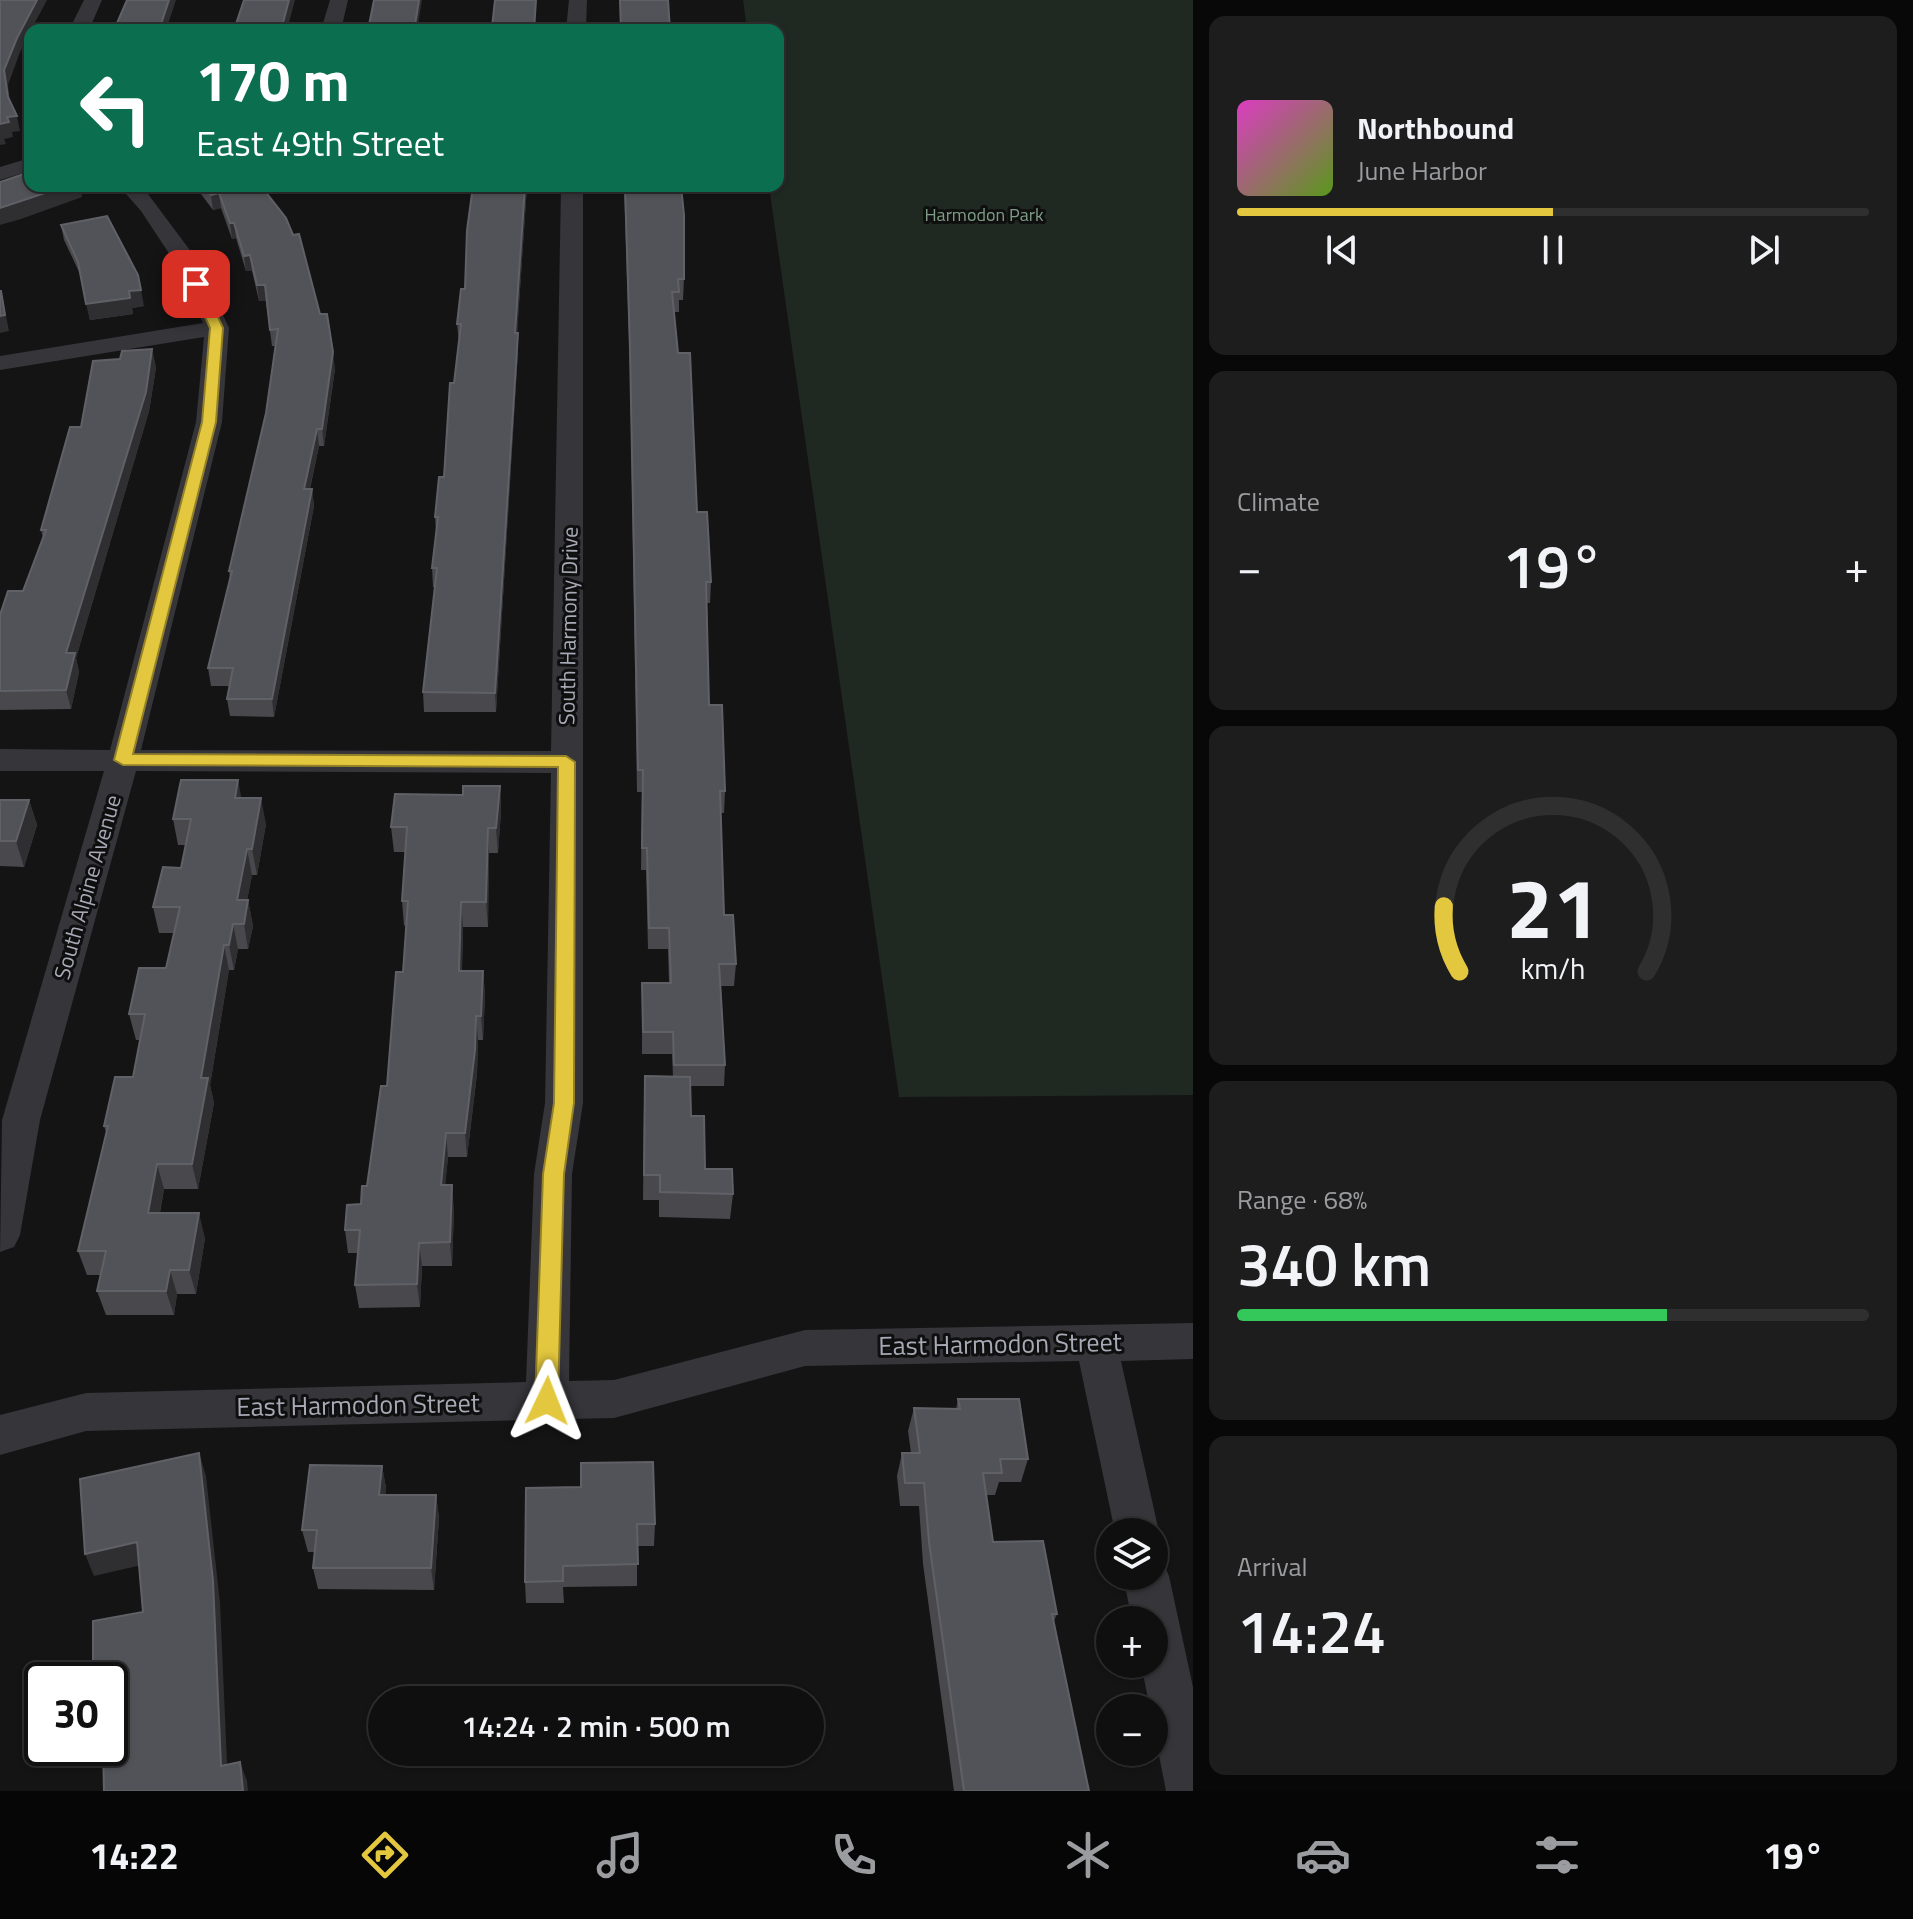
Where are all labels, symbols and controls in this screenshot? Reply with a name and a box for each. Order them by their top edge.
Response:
text: 170 m [196,38,349,123]
icon: left [64,56,168,160]
text: Northbound [1357,105,1514,151]
text: East 49th Street [196,115,444,170]
text: June Harbor [1357,151,1487,190]
park label: Harmodon Park [924,201,1044,228]
icon: previous [1320,228,1364,272]
icon: pause [1531,228,1575,272]
icon: next [1742,228,1786,272]
pin [162,250,230,318]
icon: arrive [174,262,218,306]
text: Climate [1237,482,1320,521]
text: 19° [1503,520,1603,611]
street label: South Harmony Drive [549,527,587,725]
text: − [1237,533,1262,600]
text: + [1844,533,1869,600]
street label: South Alpine Avenue [44,791,130,983]
text: 21 [1506,843,1600,969]
text: km/h [1521,947,1585,990]
text: Range · 68% [1237,1180,1367,1219]
text: 340 km [1237,1218,1431,1309]
street label: East Harmodon Street [878,1322,1122,1365]
position arrow [505,1359,589,1443]
street label: East Harmodon Street [236,1383,480,1426]
map controls [1096,1518,1168,1766]
button: layers [1096,1518,1168,1590]
text: Arrival [1237,1547,1308,1586]
text: 14:24 [1237,1585,1386,1676]
button: + [1096,1606,1168,1678]
speed limit sign: 30 [24,1662,128,1766]
button: − [1096,1694,1168,1766]
text: 14:24 · 2 min · 500 m [461,1703,731,1749]
icon: directions [357,1827,413,1883]
icon: music [592,1827,648,1883]
icon: phone [826,1827,882,1883]
icon: climate [1060,1827,1116,1883]
icon: car [1295,1827,1351,1883]
icon: filters [1529,1827,1585,1883]
text: 14:22 [89,1828,179,1883]
text: 19° [1763,1828,1824,1883]

